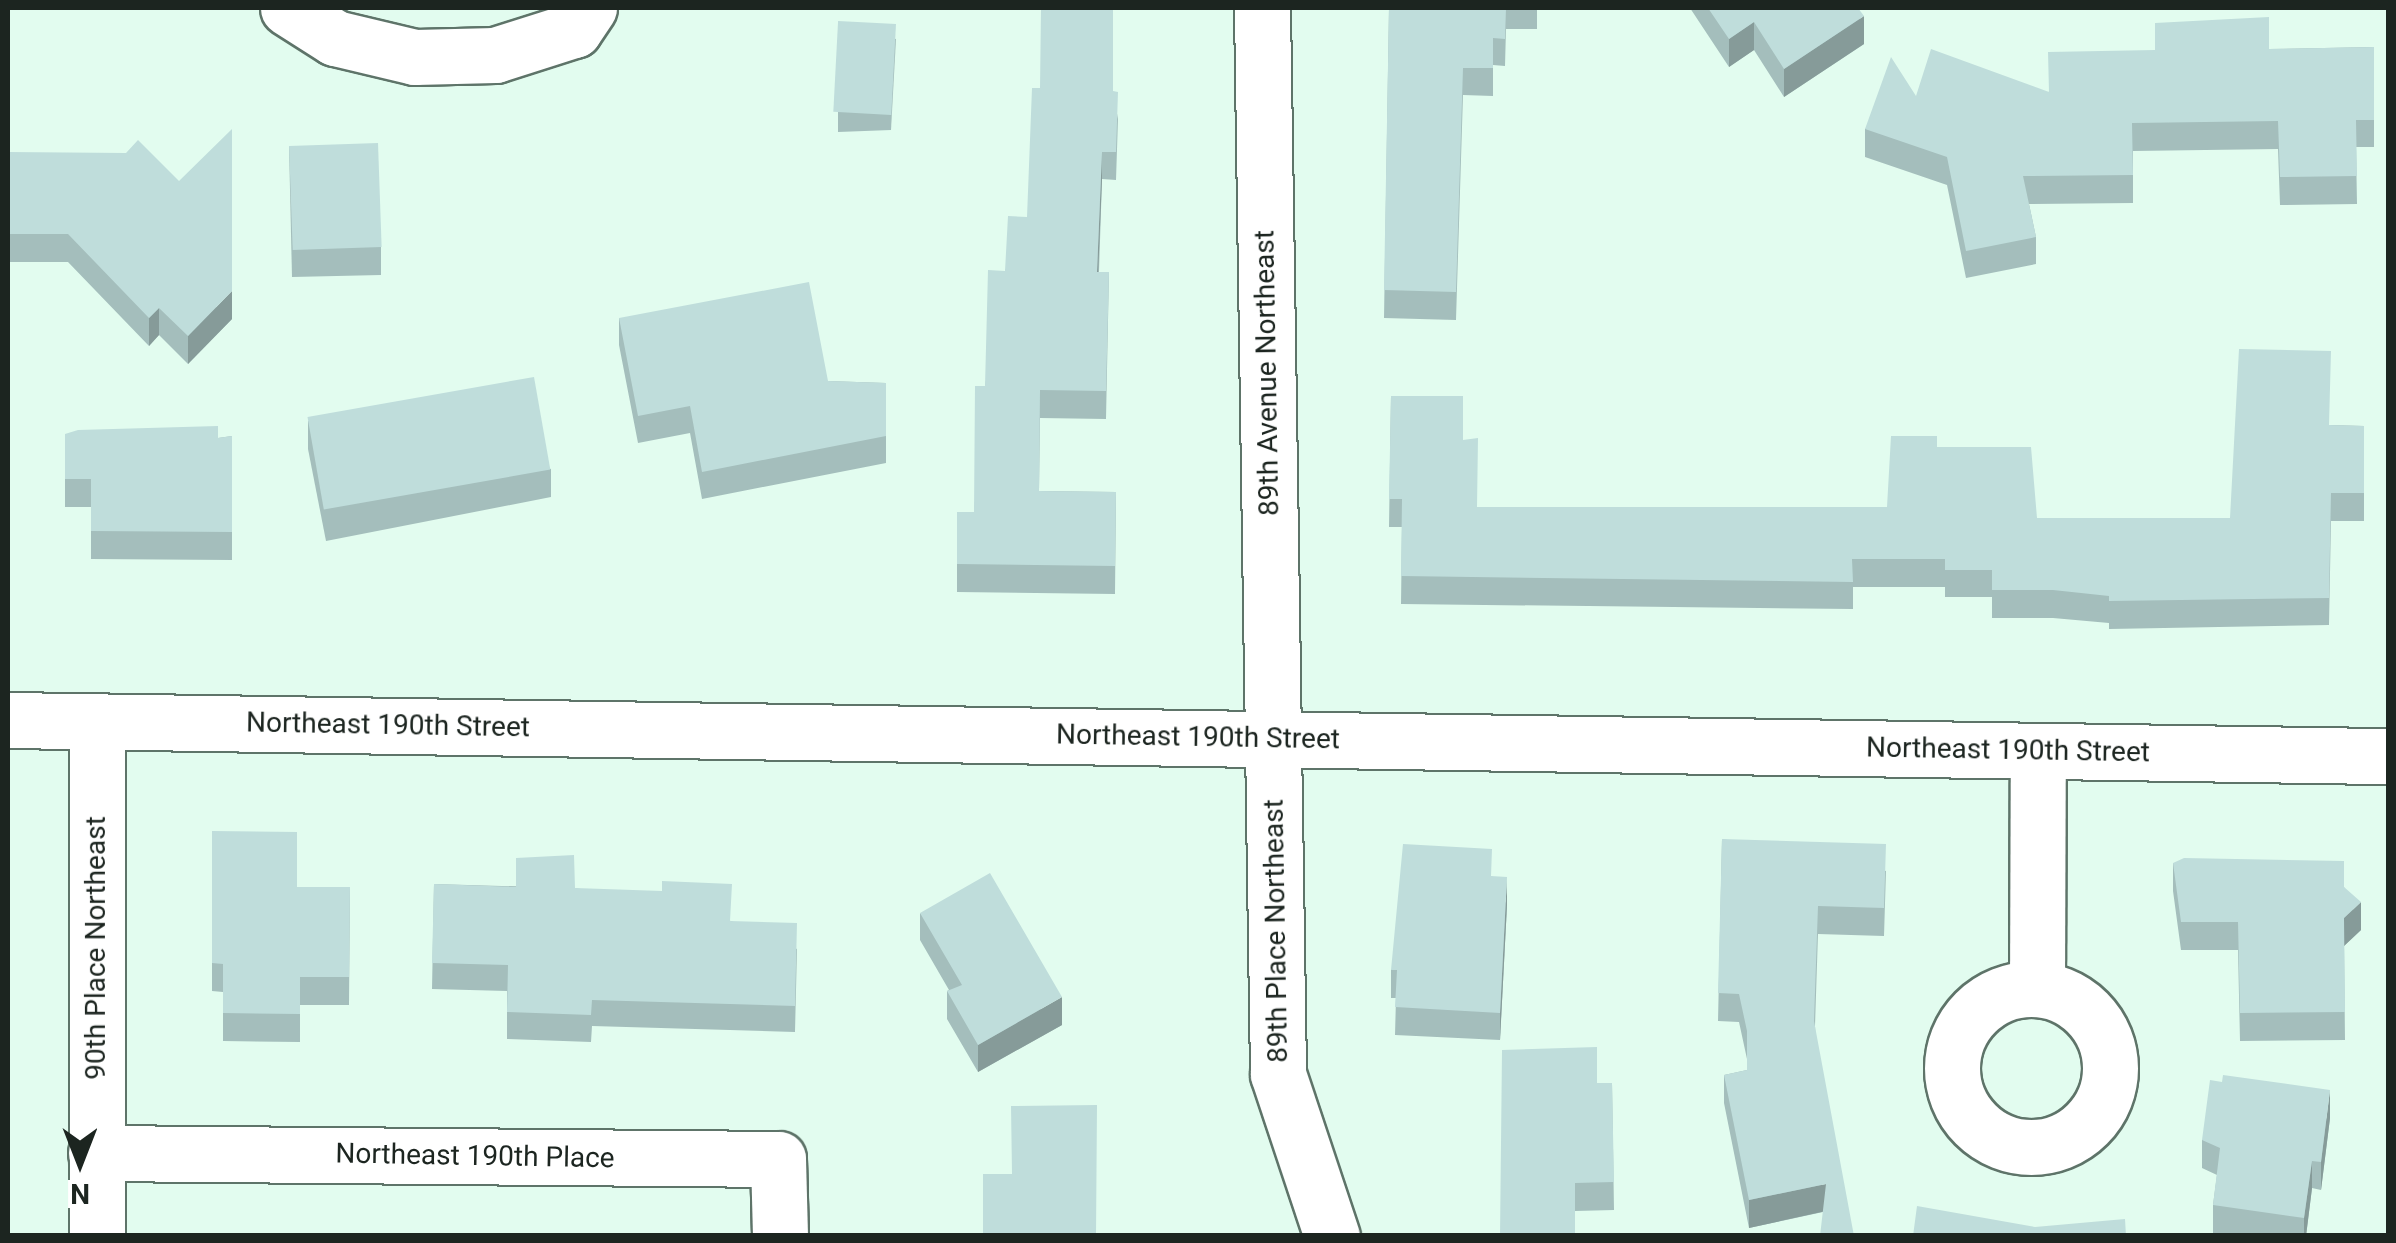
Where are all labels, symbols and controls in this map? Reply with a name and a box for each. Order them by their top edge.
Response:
street label: 89th Avenue Northeast [1248,230,1286,516]
street label: Northeast 190th Street [246,706,530,744]
street label: Northeast 190th Street [1056,718,1340,756]
street label: Northeast 190th Street [1866,731,2150,769]
street label: 89th Place Northeast [1257,799,1295,1063]
street label: 90th Place Northeast [79,816,113,1080]
north arrow [30,1113,130,1213]
street label: Northeast 190th Place [335,1137,615,1175]
text: N [70,1177,90,1210]

